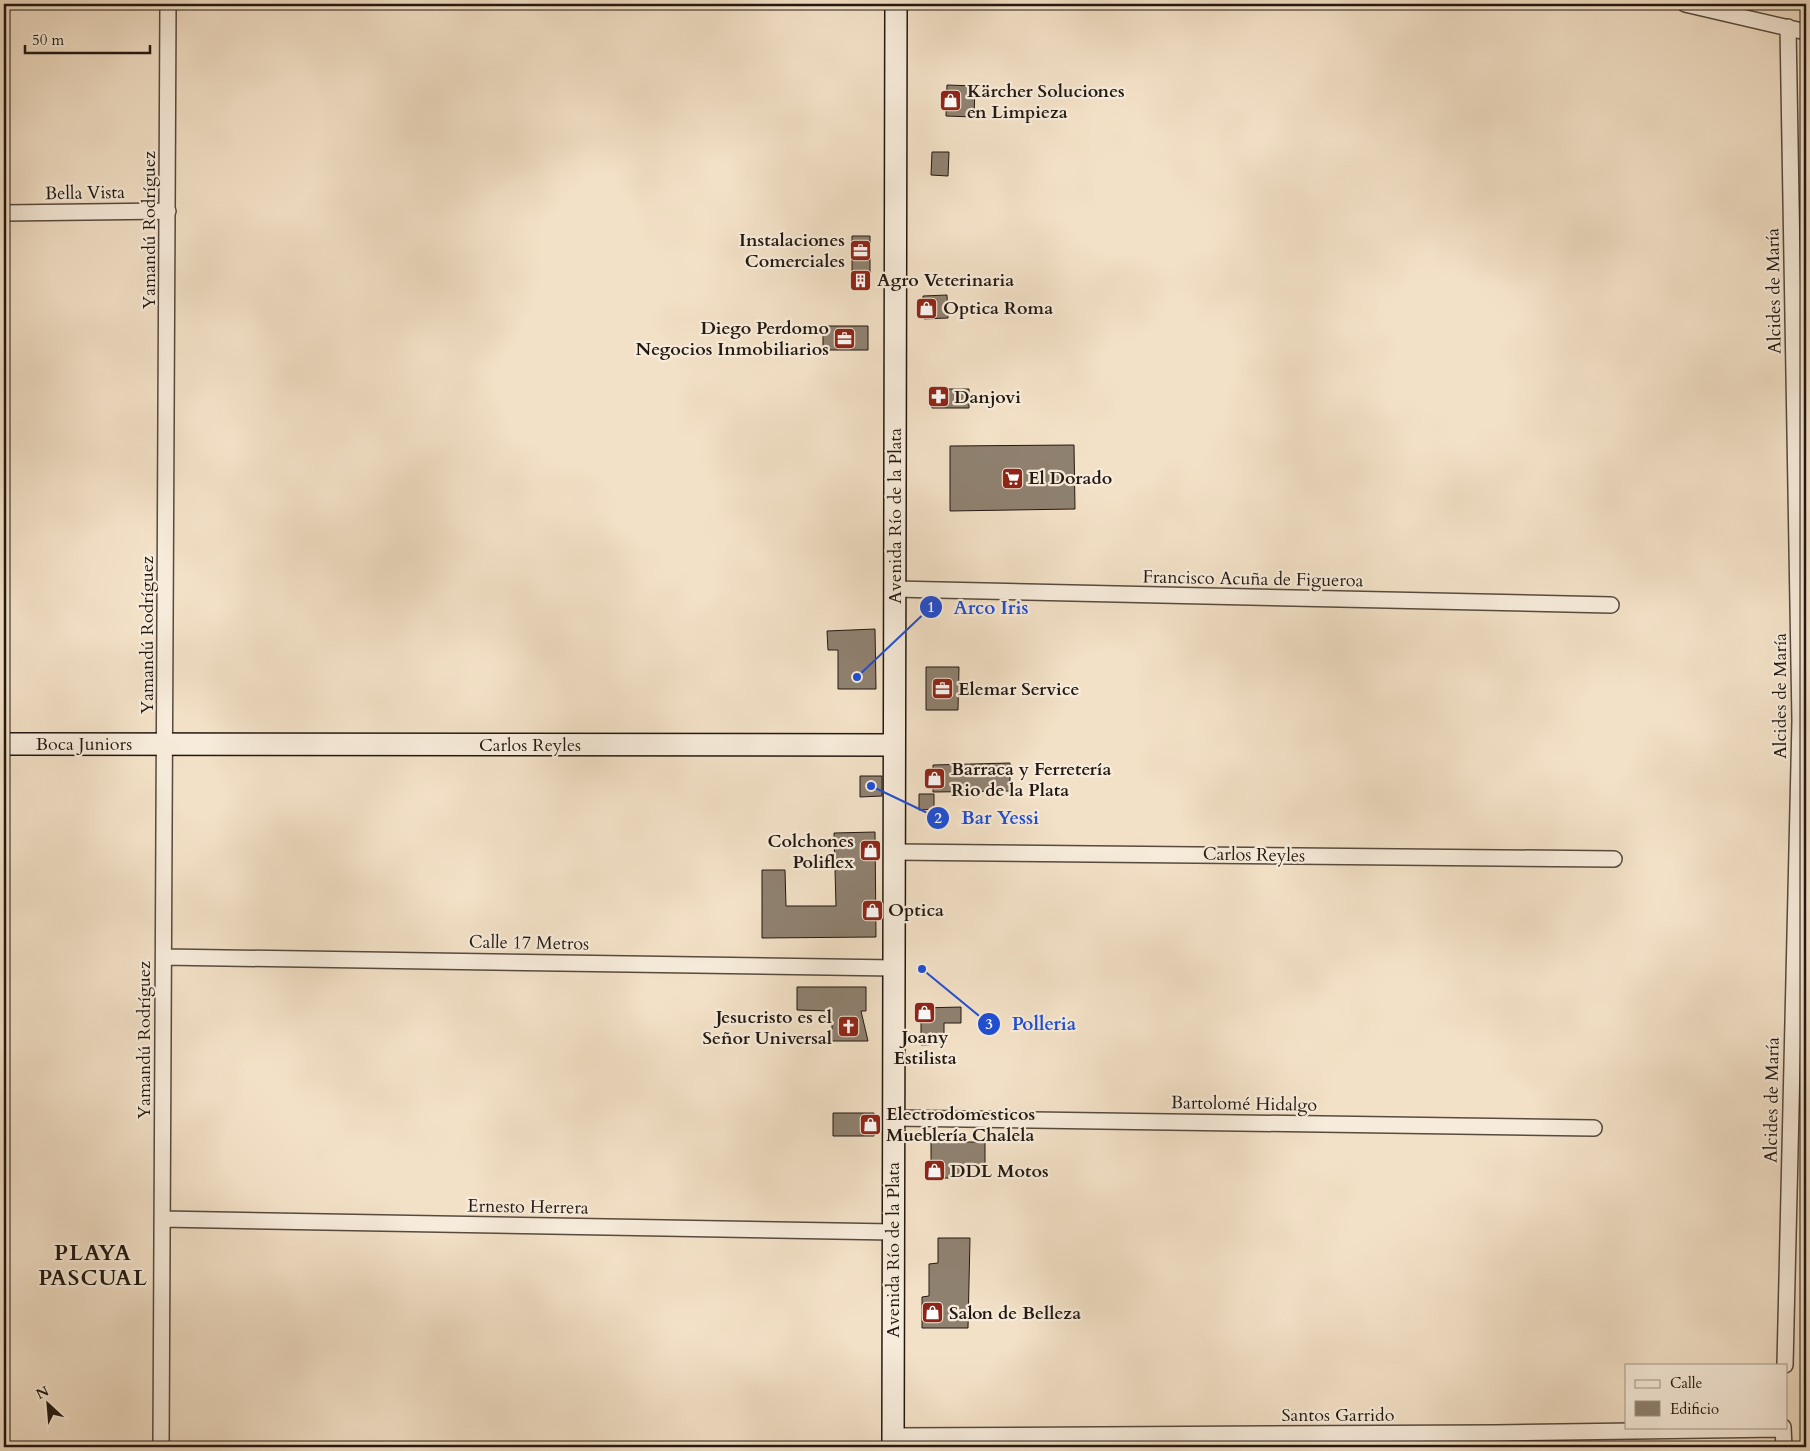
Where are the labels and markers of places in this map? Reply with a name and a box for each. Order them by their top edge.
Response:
place label: Kärcher Soluciones en Limpieza [967,79,1125,125]
shop icon: Kärcher Soluciones en Limpieza [939,89,963,113]
place label: Instalaciones Comerciales [739,228,845,274]
office icon: Instalaciones Comerciales [849,238,873,262]
building icon: Agro Veterinaria [849,268,873,292]
place label: Agro Veterinaria [877,268,1014,293]
shop icon: Optica Roma [915,296,939,320]
place label: Optica Roma [943,296,1053,321]
place label: Diego Perdomo Negocios Inmobiliarios [636,316,829,362]
office icon: Diego Perdomo Negocios Inmobiliarios [833,326,857,350]
pharmacy icon: Danjovi [926,385,950,409]
place label: Danjovi [954,385,1021,410]
supermarket icon: El Dorado [1000,466,1024,490]
place label: El Dorado [1028,466,1112,491]
callout: Arco Iris [919,590,1039,624]
office icon: Elemar Service [930,677,954,701]
place label: Elemar Service [958,677,1080,702]
place label: Barraca y Ferretería Rio de la Plata [951,757,1112,803]
shop icon: Barraca y Ferretería Rio de la Plata [923,767,947,791]
callout: Bar Yessi [926,801,1049,835]
place label: Colchones Poliflex [768,829,854,875]
shop icon: Colchones Poliflex [858,839,882,863]
shop icon: Optica [860,898,884,922]
place label: Optica [888,898,944,923]
shop icon: Joany Estilista [913,1000,937,1024]
place label: Jesucristo es el Señor Universal [702,1005,832,1051]
callout: Polleria [976,1007,1086,1041]
church icon: Jesucristo es el Señor Universal [836,1015,860,1039]
place label: Joany Estilista [893,1025,957,1071]
place label: Electrodomesticos Mueblería Chalela [886,1102,1035,1148]
shop icon: Electrodomesticos Mueblería Chalela [858,1112,882,1136]
shop icon: DDL Motos [922,1159,946,1183]
place label: DDL Motos [950,1159,1049,1184]
shop icon: Salon de Belleza [921,1301,945,1325]
place label: Salon de Belleza [949,1301,1081,1326]

